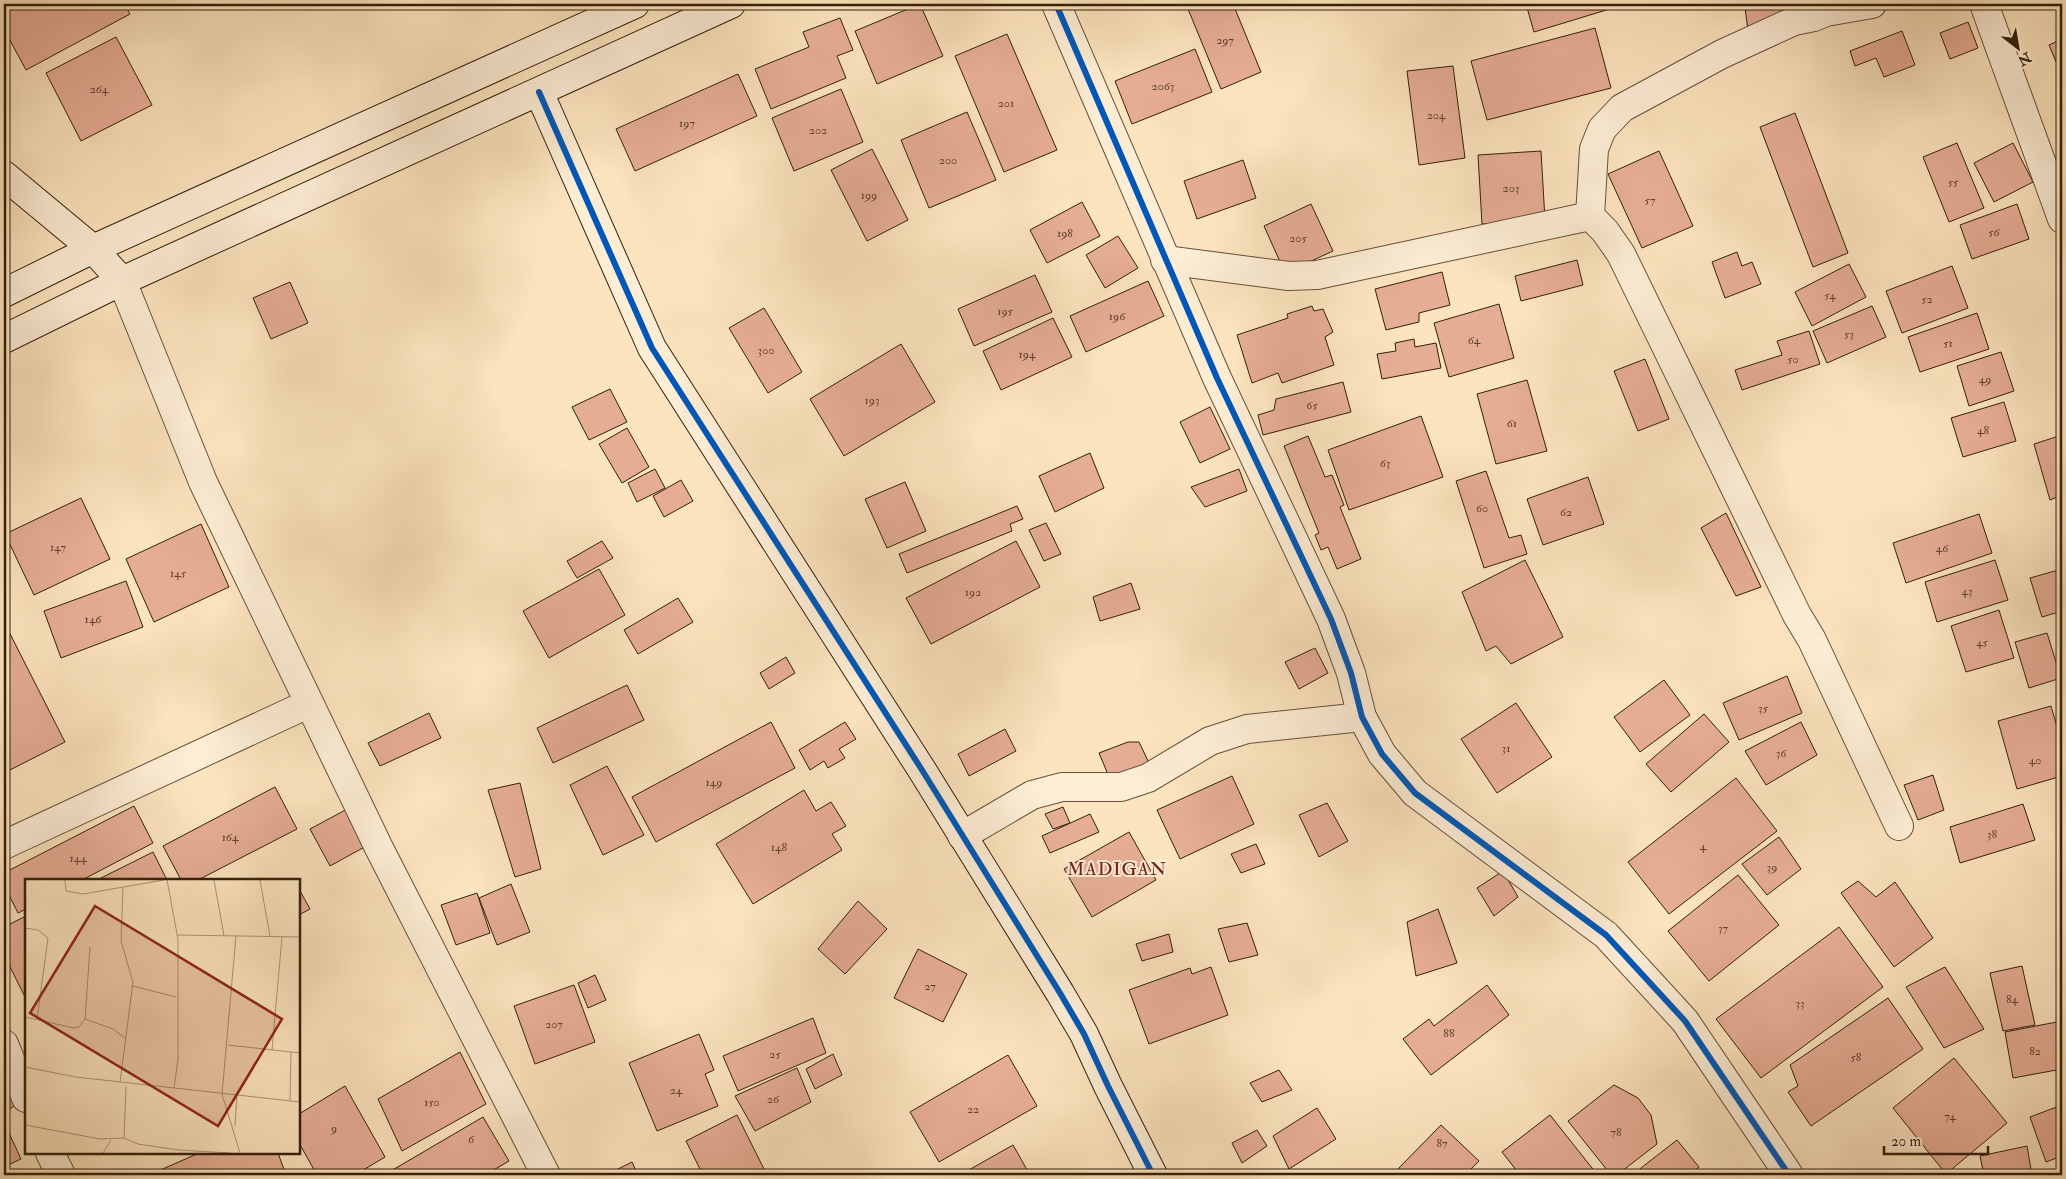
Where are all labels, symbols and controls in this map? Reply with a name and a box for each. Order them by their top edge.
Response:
north arrow [1994,22,2044,72]
house number: 297 [1216,33,1234,48]
text: N [2014,48,2035,69]
house number: 2063 [1152,79,1174,94]
house number: 264 [90,82,109,97]
house number: 201 [998,96,1014,111]
house number: 204 [1427,108,1446,123]
house number: 197 [679,116,695,131]
house number: 202 [809,123,827,138]
house number: 200 [939,153,957,168]
house number: 55 [1948,175,1959,190]
house number: 203 [1503,181,1519,196]
house number: 199 [861,188,877,203]
house number: 57 [1645,193,1656,208]
house number: 56 [1988,225,2001,240]
house number: 198 [1057,226,1073,241]
house number: 205 [1289,231,1307,246]
house number: 54 [1824,288,1836,303]
house number: 52 [1921,292,1933,307]
house number: 195 [997,304,1014,319]
house number: 196 [1109,309,1126,324]
house number: 53 [1844,327,1854,342]
house number: 64 [1468,333,1481,348]
house number: 51 [1943,336,1953,351]
house number: 300 [758,343,774,358]
house number: 194 [1019,347,1036,362]
house number: 50 [1787,352,1799,367]
house number: 49 [1979,372,1991,387]
house number: 193 [865,393,880,408]
house number: 65 [1306,398,1318,413]
house number: 61 [1507,416,1517,431]
house number: 48 [1977,423,1989,438]
house number: 63 [1380,456,1390,471]
house number: 60 [1476,501,1488,516]
house number: 62 [1560,505,1572,520]
house number: 147 [50,540,66,555]
house number: 46 [1936,541,1949,556]
house number: 145 [170,566,187,581]
house number: 43 [1961,584,1973,599]
house number: 192 [965,585,981,600]
house number: 146 [85,612,102,627]
house number: 45 [1976,635,1989,650]
house number: 35 [1758,701,1769,716]
house number: 31 [1502,741,1510,756]
house number: 36 [1776,746,1787,761]
house number: 40 [2029,753,2041,768]
house number: 149 [706,775,722,790]
house number: 38 [1987,827,1997,842]
house number: 164 [222,830,239,845]
house number: 4 [1700,839,1707,854]
house number: 148 [771,840,788,855]
house number: 144 [69,851,87,866]
district label: MADIGAN [1067,858,1167,881]
house number: 39 [1767,860,1777,875]
inset map [25,879,300,1154]
house number: 37 [1718,921,1729,936]
house number: 27 [924,979,936,994]
house number: 84 [2006,992,2019,1007]
house number: 33 [1795,996,1805,1011]
house number: 207 [545,1017,563,1032]
house number: 88 [1443,1026,1455,1041]
house number: 82 [2029,1044,2041,1059]
house number: 25 [769,1047,781,1062]
house number: 58 [1851,1050,1862,1065]
house number: 24 [670,1083,683,1098]
house number: 26 [767,1092,780,1107]
house number: 150 [424,1095,440,1110]
house number: 22 [967,1102,979,1117]
house number: 74 [1944,1109,1956,1124]
house number: 9 [330,1121,337,1136]
scale bar [1884,1124,1987,1156]
house number: 78 [1610,1125,1622,1140]
house number: 6 [468,1132,475,1147]
text: 20 m [1891,1132,1921,1151]
house number: 87 [1436,1136,1448,1151]

